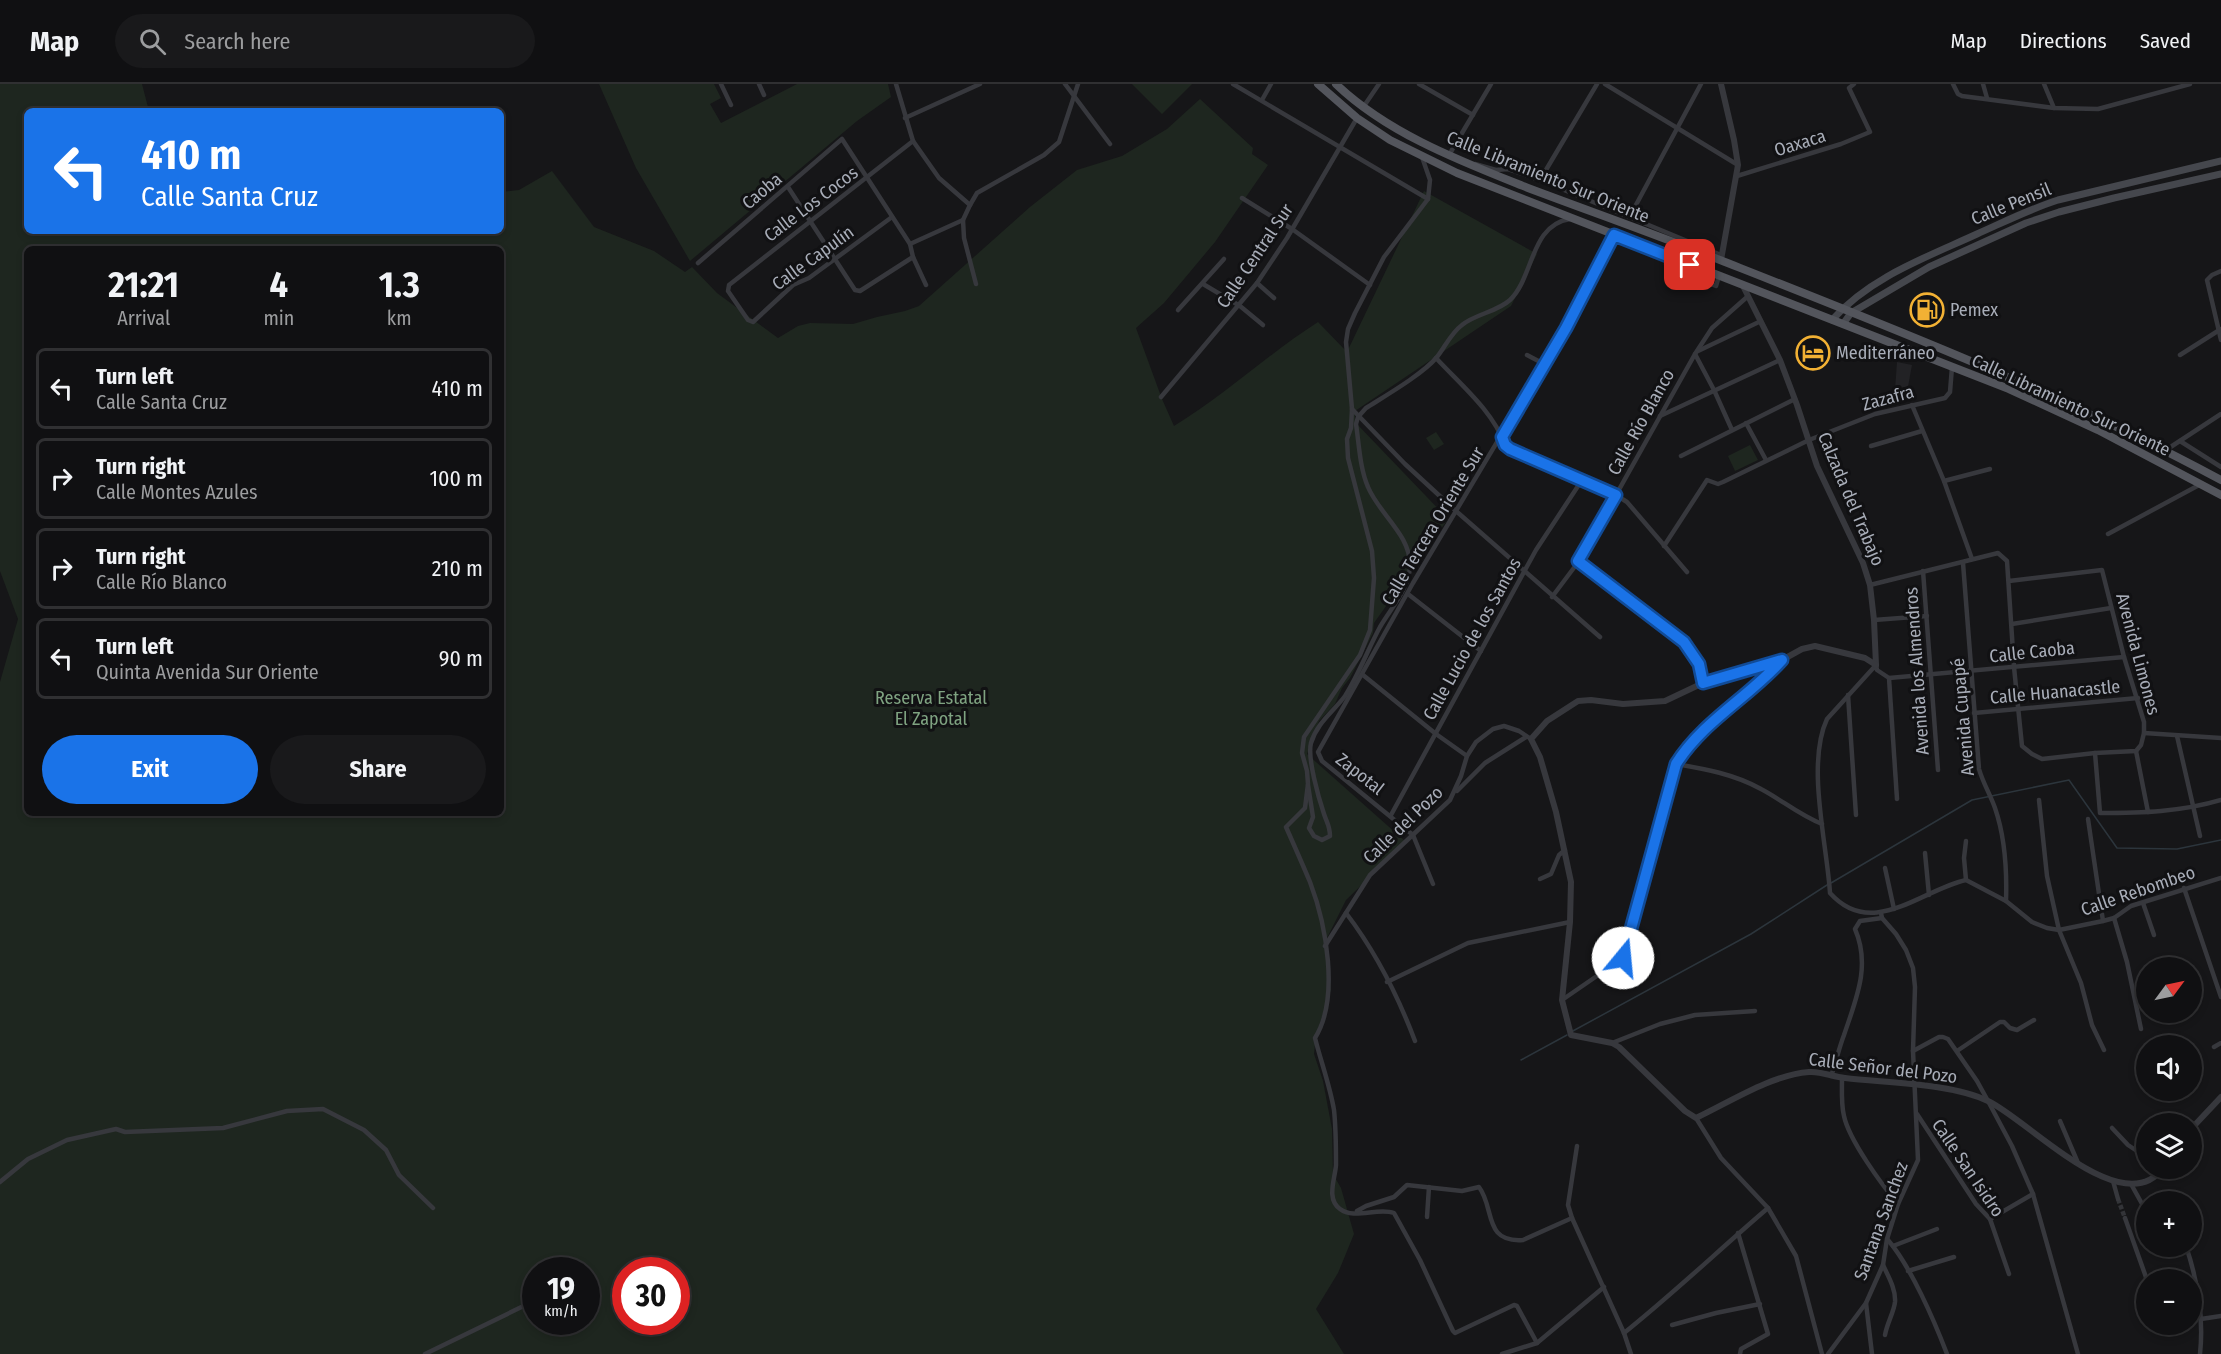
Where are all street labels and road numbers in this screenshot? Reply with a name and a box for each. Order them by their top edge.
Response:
street label: Oaxaca [1772,125,1829,161]
street label: Calle Libramiento Sur Oriente [1443,126,1653,228]
street label: Calle Los Cocos [760,161,863,246]
street label: Caoba [738,168,787,214]
street label: Calle Pensil [1968,178,2054,230]
street label: Calle Central Sur [1212,199,1298,312]
street label: Calle Capulín [768,221,858,295]
street label: Calle Libramiento Sur Oriente [1968,349,2174,461]
street label: Calle Río Blanco [1603,365,1679,479]
street label: Zazafra [1860,380,1917,415]
street label: Calzada del Trabajo [1813,429,1889,569]
street label: Calle Tercera Oriente Sur [1377,442,1489,609]
street label: Calle Lucio de los Santos [1418,554,1526,724]
street label: Avenida los Almendros [1900,586,1934,756]
street label: Avenida Limones [2111,591,2165,717]
street label: Calle Caoba [1988,637,2076,667]
street label: Avenida Cupapé [1947,657,1979,777]
street label: Calle Huanacastle [1989,675,2121,709]
street label: Zapotal [1331,748,1389,800]
street label: Calle del Pozo [1359,782,1447,868]
street label: Calle Rebombeo [2078,861,2198,921]
street label: Calle Señor del Pozo [1807,1048,1959,1088]
street label: Calle San Isidro [1927,1115,2009,1221]
street label: Santana Sanchez [1849,1159,1913,1283]

